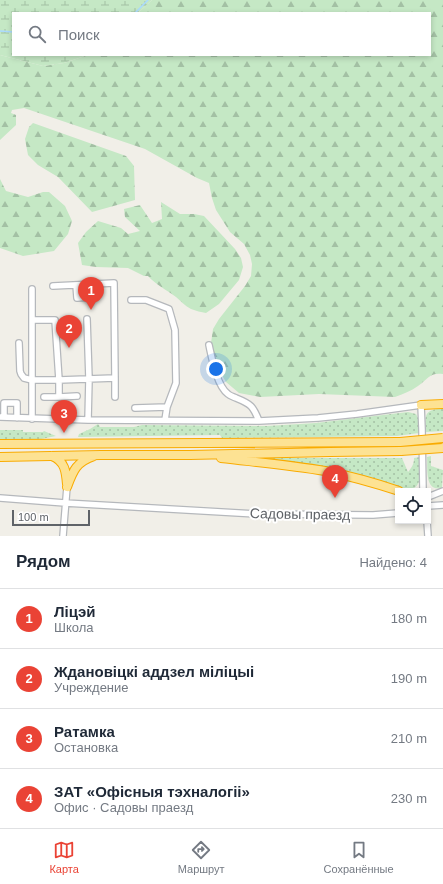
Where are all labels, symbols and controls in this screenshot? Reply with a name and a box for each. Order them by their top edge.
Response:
search box [12,12,431,56]
icon: search [26,23,48,45]
text: Поиск [58,26,100,43]
pin: 1 [78,277,104,310]
pin: 2 [56,315,82,348]
your location [206,359,226,379]
pin: 3 [51,400,77,433]
pin: 4 [322,465,348,498]
map controls [395,488,431,524]
button: locate [395,488,431,524]
street label: Садовы праезд [250,505,350,523]
scale bar [12,508,90,527]
text: 100 m [18,511,49,523]
text: Рядом [16,552,71,571]
text: Найдено: 4 [359,555,427,570]
text: Ліцэй [54,603,95,620]
text: 1 [25,611,33,626]
text: 180 m [391,611,427,626]
text: Школа [54,620,94,635]
text: Ждановіцкі аддзел міліцыі [54,663,254,680]
text: 2 [25,671,33,686]
text: 190 m [391,671,427,686]
text: Учреждение [54,680,129,695]
text: Ратамка [54,723,115,740]
text: 3 [25,731,33,746]
text: 210 m [391,731,427,746]
text: Остановка [54,740,118,755]
text: ЗАТ «Офісныя тэхналогіі» [54,783,250,800]
text: 4 [25,791,33,806]
text: 230 m [391,791,427,806]
text: Офис · Садовы праезд [54,800,193,815]
tab: Карта [49,839,79,875]
tab: Маршрут [178,839,225,875]
tab: Сохранённые [324,839,394,875]

